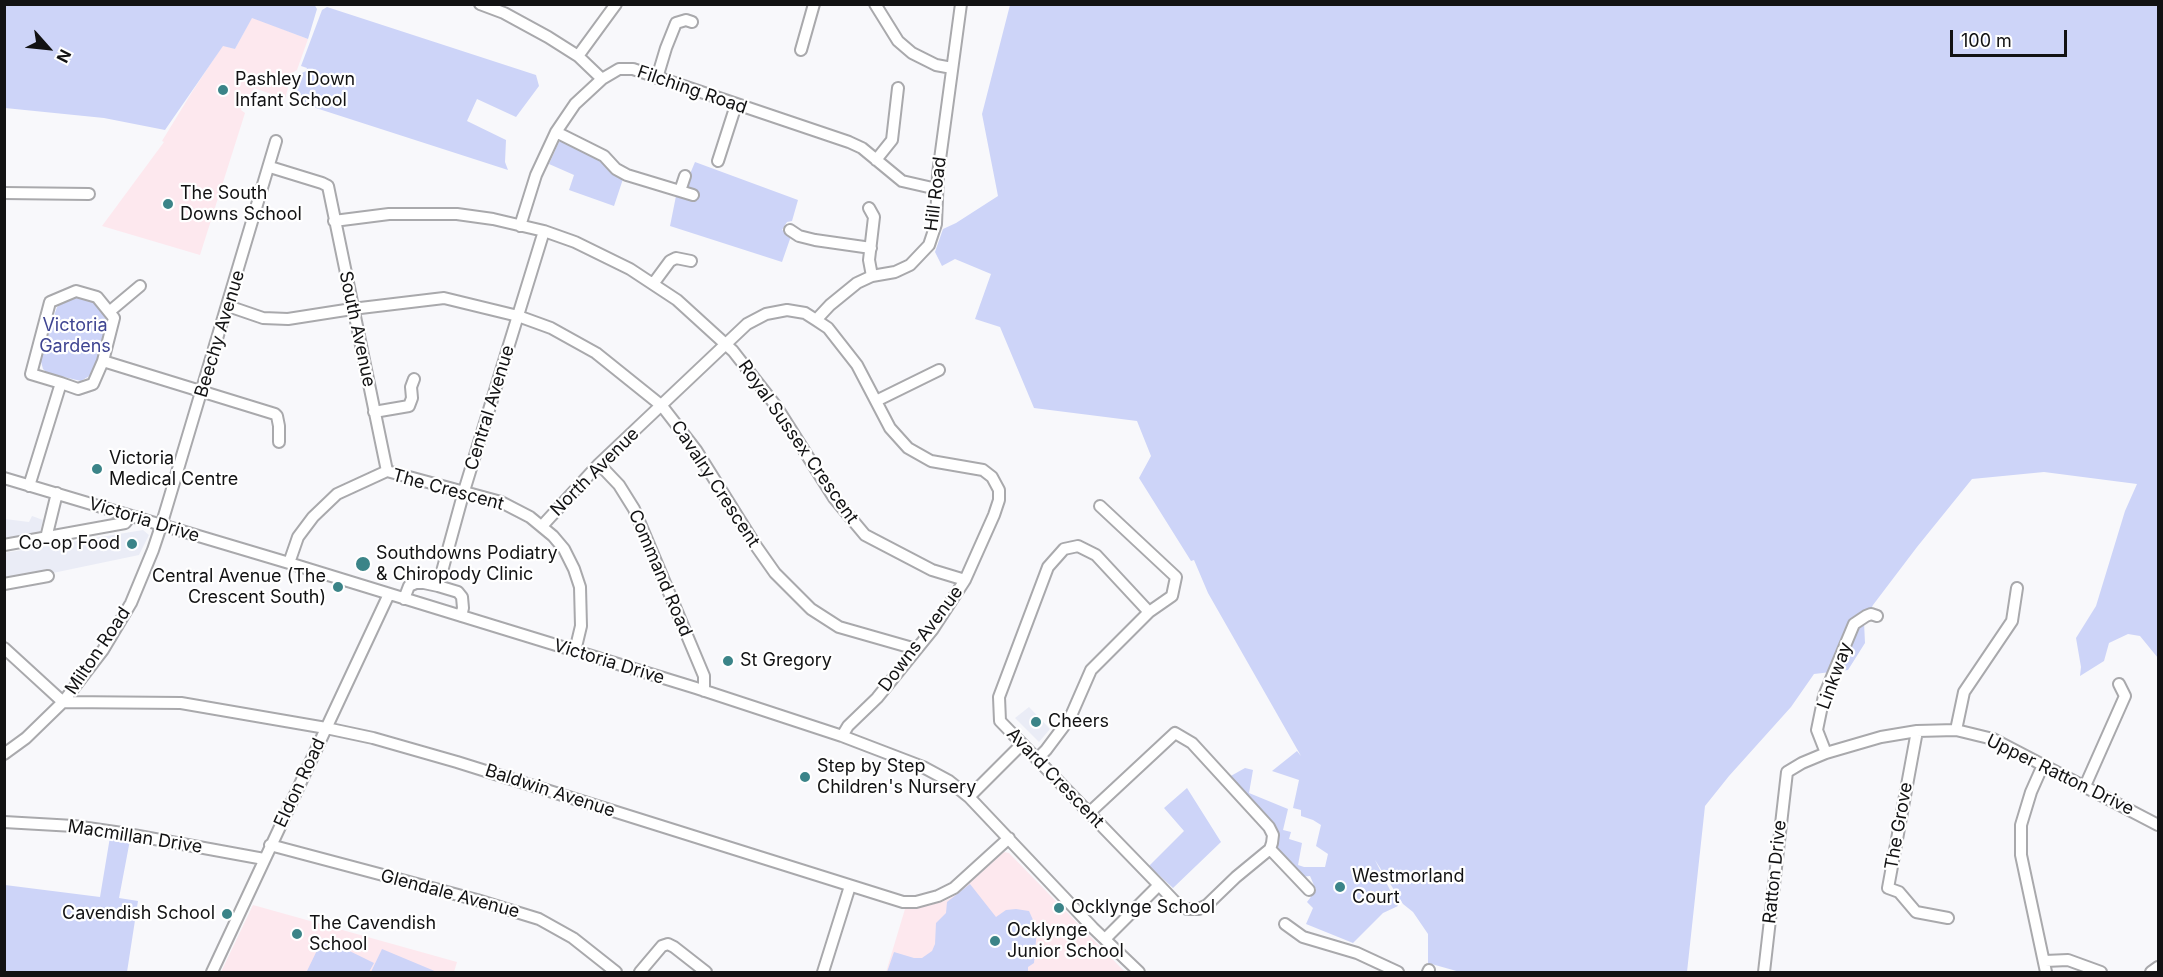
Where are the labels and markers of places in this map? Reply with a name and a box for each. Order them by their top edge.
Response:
place label: Pashley Down Infant School [235,69,355,112]
marker: Pashley Down Infant School [216,83,230,97]
place label: The South Downs School [180,183,302,226]
marker: The South Downs School [161,197,175,211]
place label: Victoria Medical Centre [109,448,238,490]
marker: Victoria Medical Centre [90,462,104,476]
place label: Co-op Food [18,533,120,555]
marker: Co-op Food [125,537,139,551]
place label: Southdowns Podiatry & Chiropody Clinic [376,543,558,586]
marker: Southdowns Podiatry & Chiropody Clinic [354,555,372,573]
place label: Central Avenue (The Crescent South) [152,566,326,608]
marker: Central Avenue (The Crescent South) [331,580,345,594]
place label: St Gregory [740,650,832,672]
marker: St Gregory [721,654,735,668]
place label: Cheers [1048,711,1109,733]
marker: Cheers [1029,715,1043,729]
place label: Step by Step Children's Nursery [817,756,976,798]
marker: Step by Step Children's Nursery [798,770,812,784]
place label: Westmorland Court [1352,866,1464,908]
marker: Westmorland Court [1333,880,1347,894]
place label: Ocklynge School [1071,897,1215,919]
marker: Ocklynge School [1052,901,1066,915]
place label: Cavendish School [62,903,215,925]
marker: Cavendish School [220,907,234,921]
place label: The Cavendish School [309,913,436,956]
place label: Ocklynge Junior School [1007,920,1124,962]
marker: The Cavendish School [290,927,304,941]
marker: Ocklynge Junior School [988,934,1002,948]

